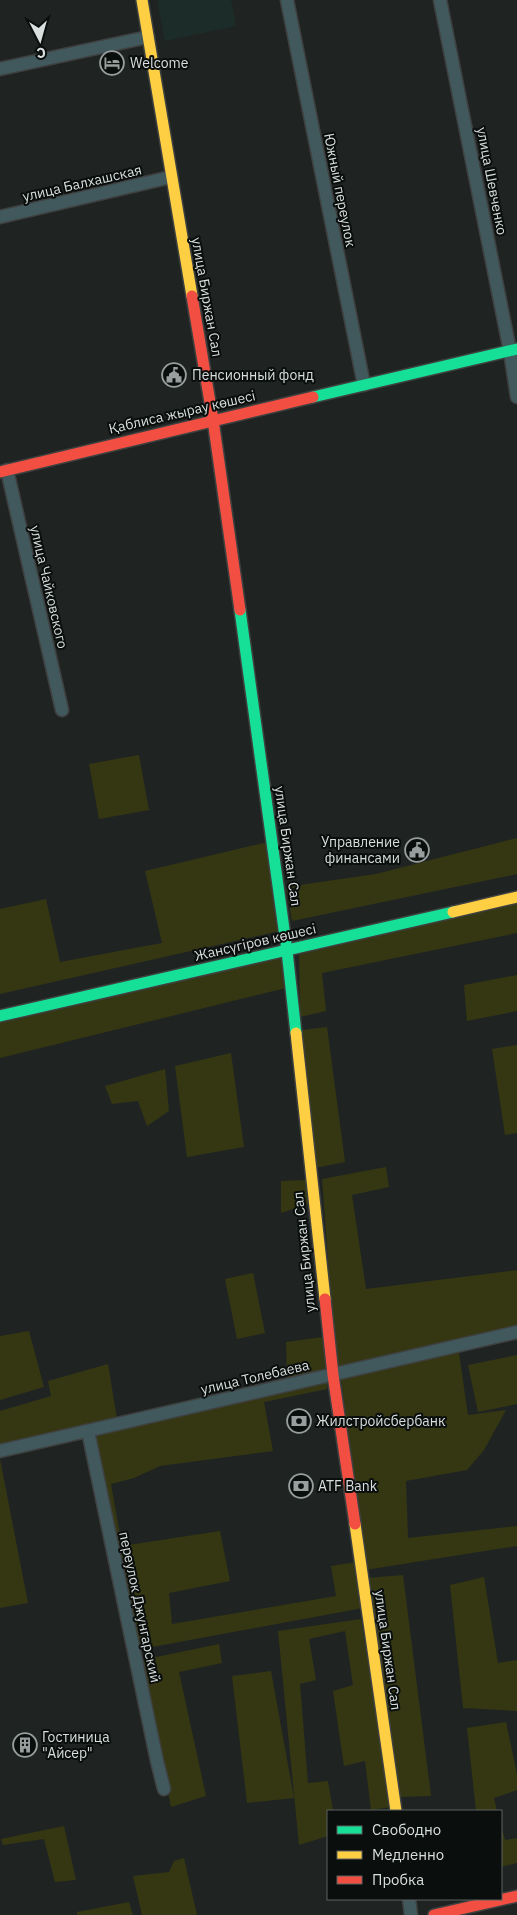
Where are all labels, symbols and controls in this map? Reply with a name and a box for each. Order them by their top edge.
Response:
north arrow [15,15,65,65]
text: С [36,44,47,62]
hotel icon: Welcome [99,50,125,76]
place label: Welcome [130,54,189,72]
street label: улица Шевченко [473,125,511,237]
street label: Южный переулок [320,132,360,249]
street label: улица Балхашская [21,161,143,205]
street label: улица Биржан Сал [188,236,226,358]
public building icon: Пенсионный фонд [161,362,187,388]
place label: Пенсионный фонд [192,366,314,384]
street label: Қаблиса жырау көшесі [107,386,257,438]
street label: улица Чайковского [26,524,72,651]
street label: улица Биржан Сал [271,785,305,907]
place label: Управление финансами [321,833,400,867]
public building icon: Управление финансами [404,837,430,863]
street label: Жансүгіров көшесі [192,919,318,965]
street label: улица Биржан Сал [289,1191,319,1313]
street label: улица Толебаева [199,1356,312,1398]
bank icon: Жилстройсбербанк [286,1408,312,1434]
place label: Жилстройсбербанк [316,1412,446,1430]
bank icon: ATF Bank [288,1473,314,1499]
place label: ATF Bank [318,1477,378,1495]
street label: переулок Джунгарский [115,1530,165,1684]
street label: улица Биржан Сал [371,1589,405,1711]
place label: Гостиница "Айсер" [42,1728,110,1762]
building icon: Гостиница "Айсер" [12,1732,38,1758]
legend [327,1810,502,1900]
text: Свободно [372,1820,441,1839]
text: Медленно [372,1845,444,1864]
text: Пробка [372,1870,424,1889]

